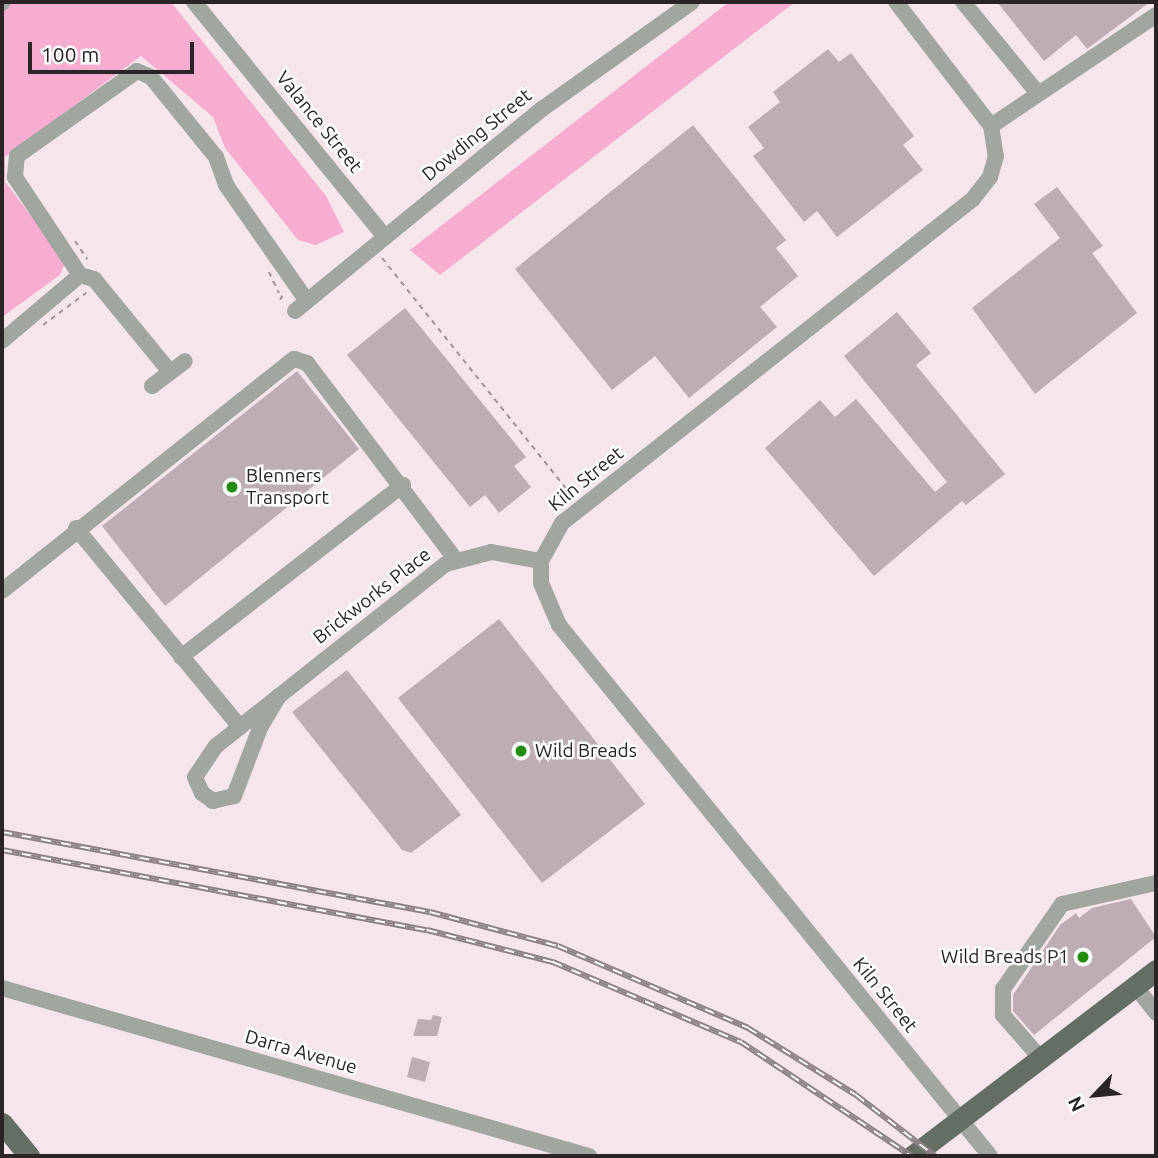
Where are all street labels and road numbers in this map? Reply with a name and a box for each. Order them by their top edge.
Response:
street label: Valance Street [271,67,367,177]
street label: Dowding Street [418,84,536,186]
street label: Kiln Street [544,442,628,516]
street label: Brickworks Place [309,543,435,649]
street label: Kiln Street [848,953,922,1037]
street label: Darra Avenue [242,1025,360,1079]

